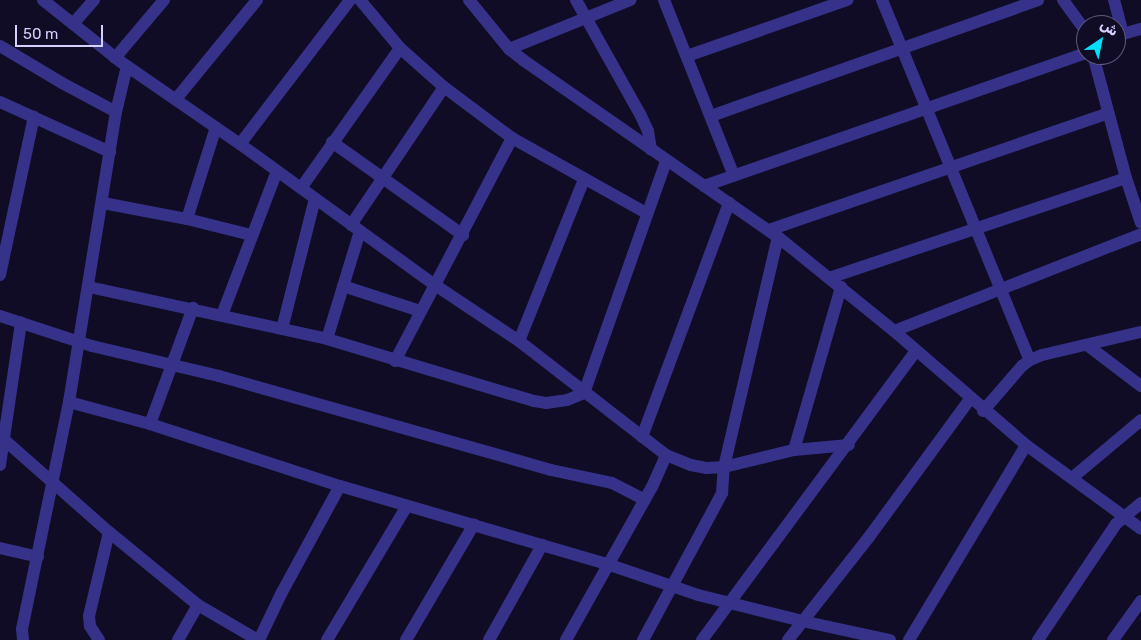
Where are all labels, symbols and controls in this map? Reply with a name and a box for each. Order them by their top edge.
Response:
scale bar [18,15,105,47]
north arrow [1076,15,1126,65]
text: ش [1097,16,1121,40]
text: 50 m [23,25,58,43]

